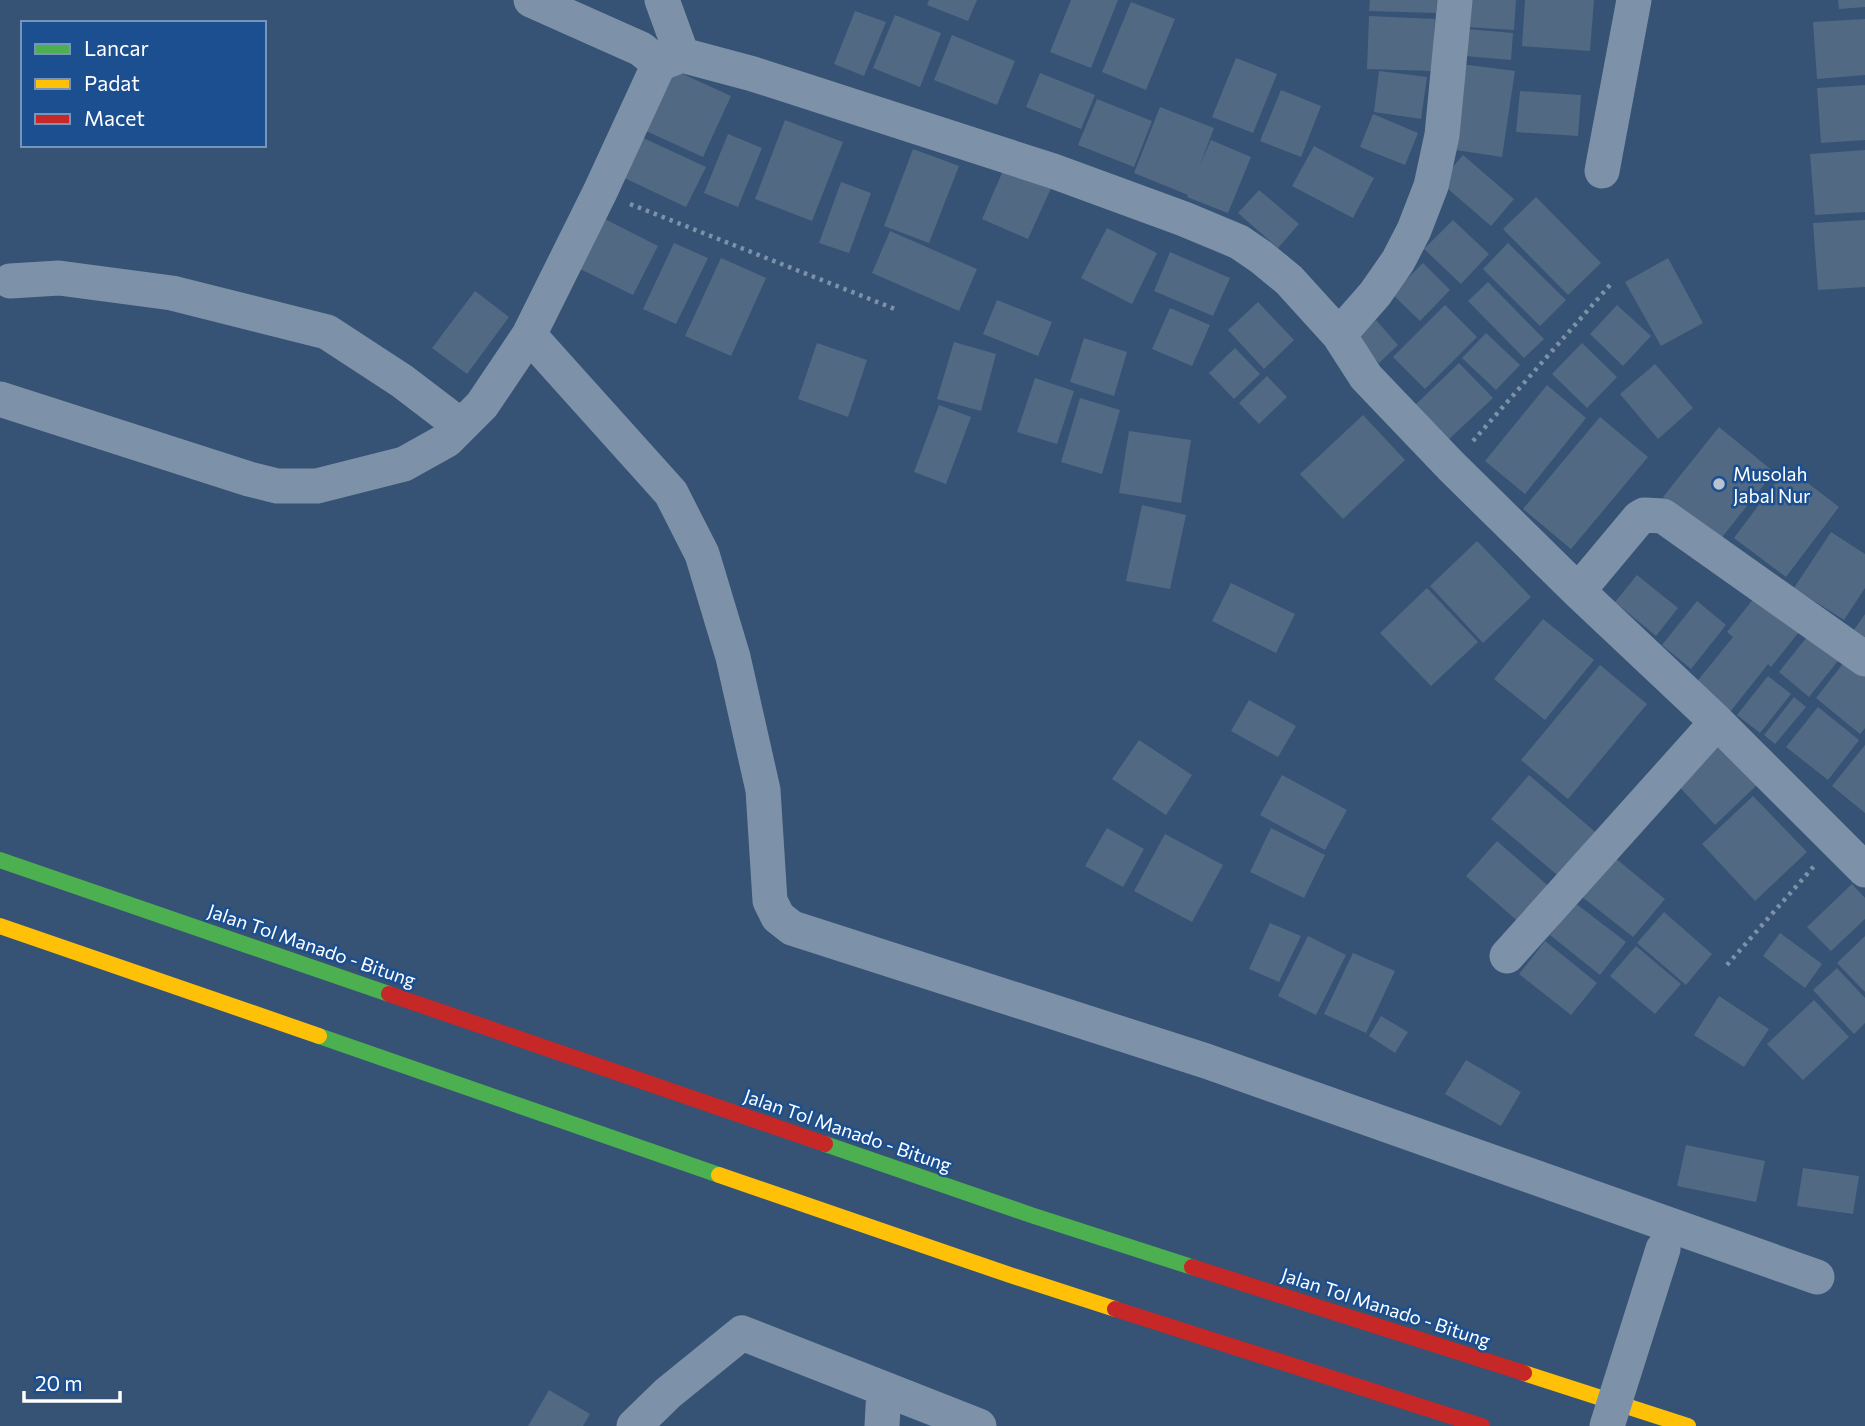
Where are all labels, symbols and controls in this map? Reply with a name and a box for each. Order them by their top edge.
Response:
legend [21,21,266,147]
text: Lancar [84,35,149,60]
text: Padat [84,70,140,95]
text: Macet [84,105,145,130]
place label: Musolah Jabal Nur [1733,462,1811,507]
marker: Musolah Jabal Nur [1711,476,1727,492]
street label: Jalan Tol Manado - Bitung [205,899,419,991]
street label: Jalan Tol Manado - Bitung [741,1084,955,1176]
street label: Jalan Tol Manado - Bitung [1279,1262,1493,1352]
scale bar [24,1360,121,1404]
text: 20 m [35,1370,83,1395]

